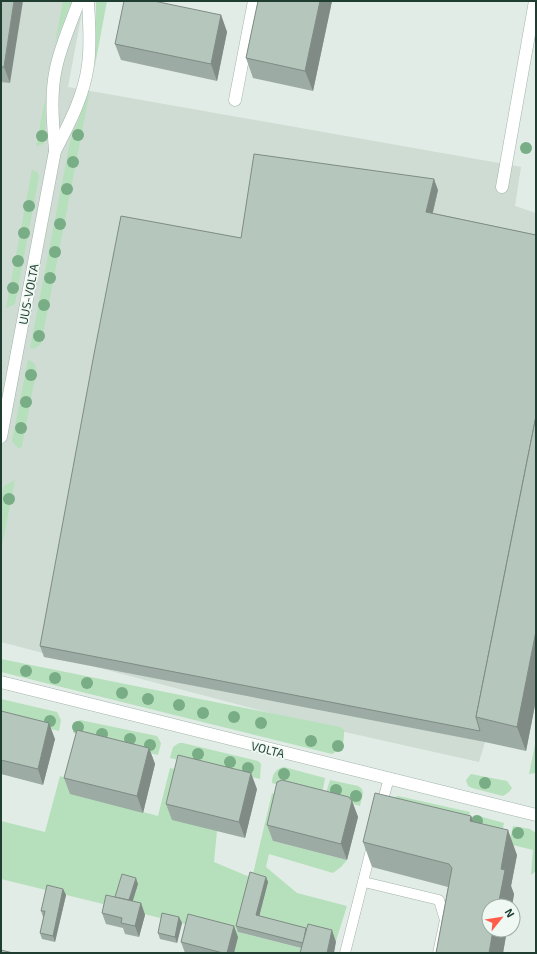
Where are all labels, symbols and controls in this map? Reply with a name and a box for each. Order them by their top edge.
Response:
street label: UUS-VOLTA [15,262,41,326]
street label: VOLTA [250,738,287,760]
north arrow [481,898,521,938]
text: N [502,906,518,919]

